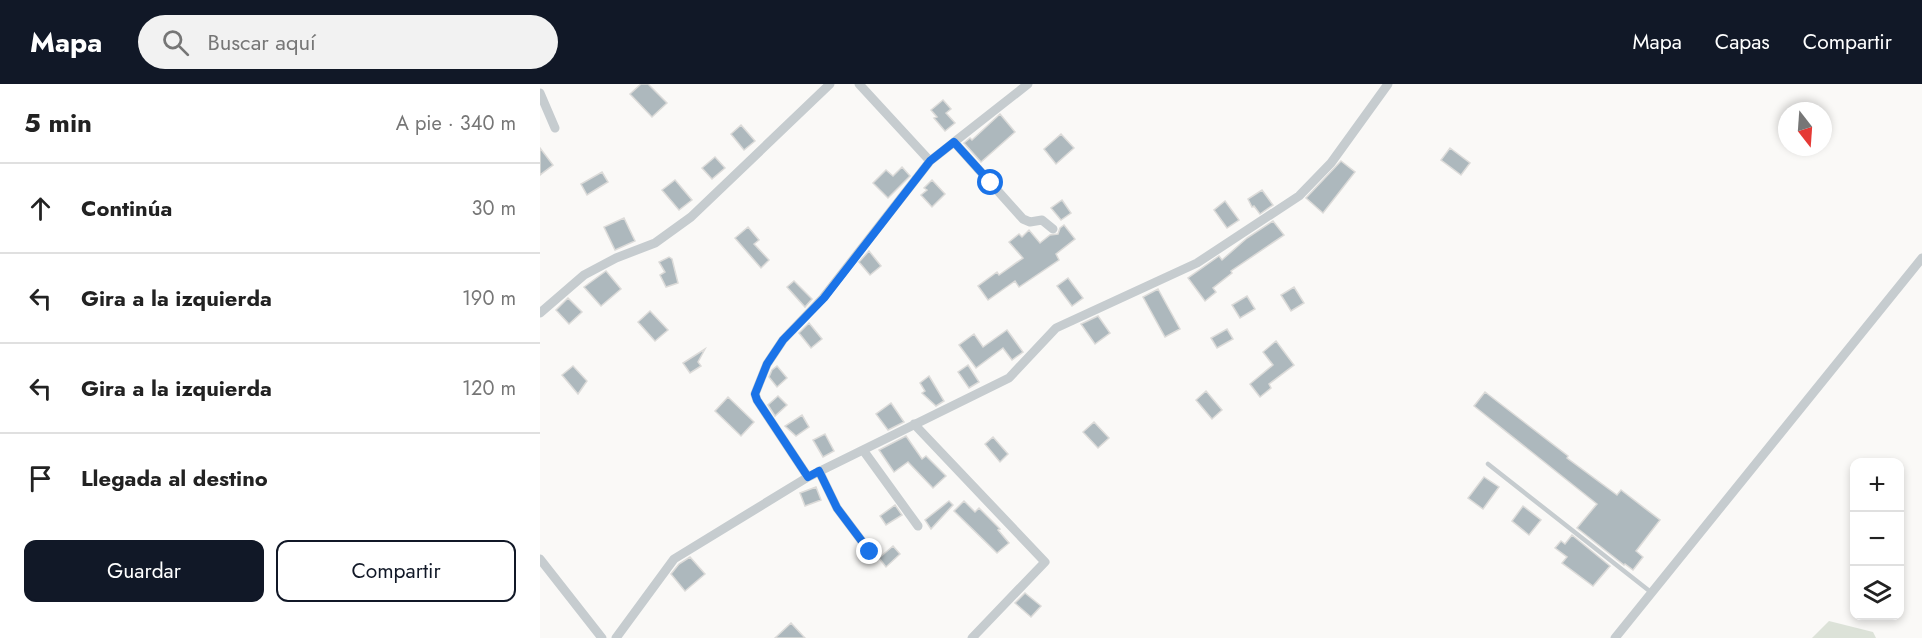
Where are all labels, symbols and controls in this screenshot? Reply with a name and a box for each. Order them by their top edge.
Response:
search box [138,15,558,69]
text: Mapa [30,22,102,63]
icon: search [159,26,192,59]
text: Buscar aquí [207,26,316,58]
text: Mapa [1633,27,1682,57]
text: Capas [1715,27,1770,57]
text: Compartir [1803,27,1892,57]
north arrow [1778,102,1832,156]
text: 5 min [24,104,92,142]
text: A pie · 340 m [396,109,516,138]
route start [977,169,1003,195]
icon: ahead [24,192,57,225]
text: Continúa [81,192,172,224]
text: 30 m [471,194,516,223]
icon: left [24,282,57,315]
text: Gira a la izquierda [81,282,272,314]
text: 190 m [462,284,516,313]
icon: left [24,372,57,405]
text: Gira a la izquierda [81,372,272,404]
text: 120 m [462,374,516,403]
map controls [1850,458,1904,620]
button: + [1850,458,1904,512]
icon: arrive [24,462,57,495]
text: Llegada al destino [81,462,268,494]
button: − [1850,512,1904,566]
route end [856,538,882,564]
button: Guardar [24,540,264,602]
button: Compartir [276,540,516,602]
button: layers [1850,566,1904,620]

